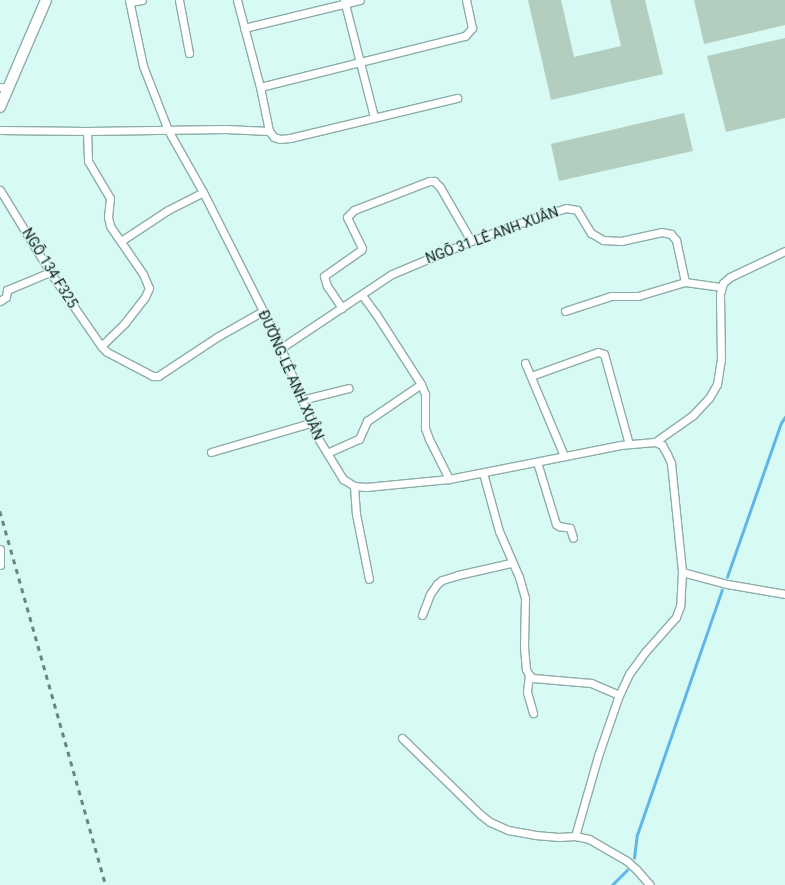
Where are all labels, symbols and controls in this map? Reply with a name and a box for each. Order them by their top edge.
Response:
street label: NGÕ 31 LÊ ANH XUÂN [423,203,561,267]
street label: NGÕ 134 F325 [19,225,81,311]
street label: ĐƯỜNG LÊ ANH XUÂN [255,308,327,442]

